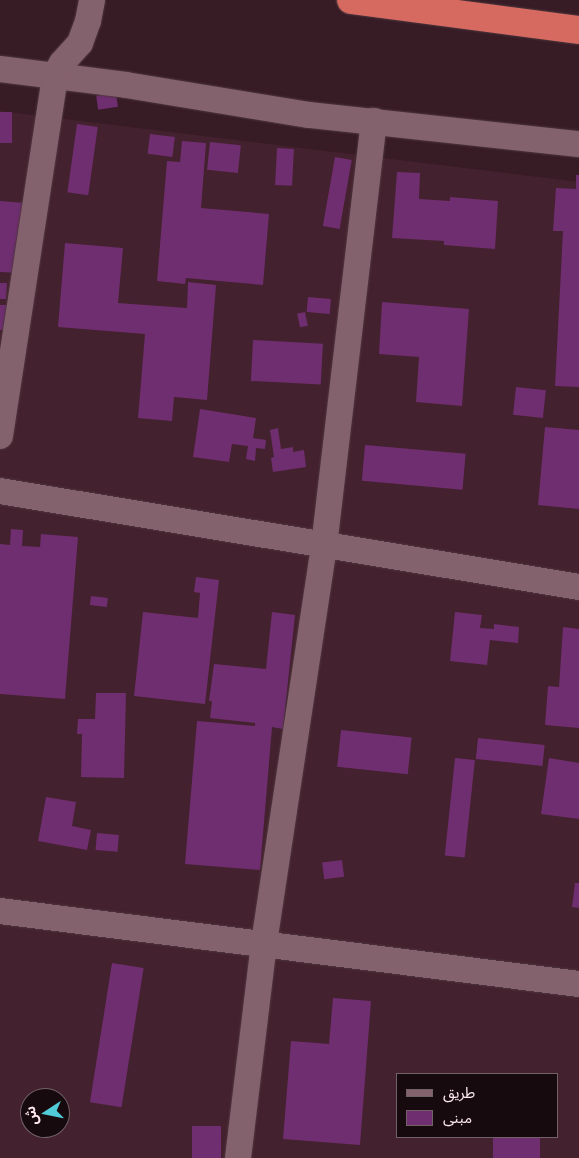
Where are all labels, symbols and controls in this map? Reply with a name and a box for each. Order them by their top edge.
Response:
legend [396,1073,559,1138]
text: طريق [443,1083,475,1102]
north arrow [20,1088,70,1138]
text: ش [21,1105,42,1127]
text: مبنى [443,1108,472,1127]

